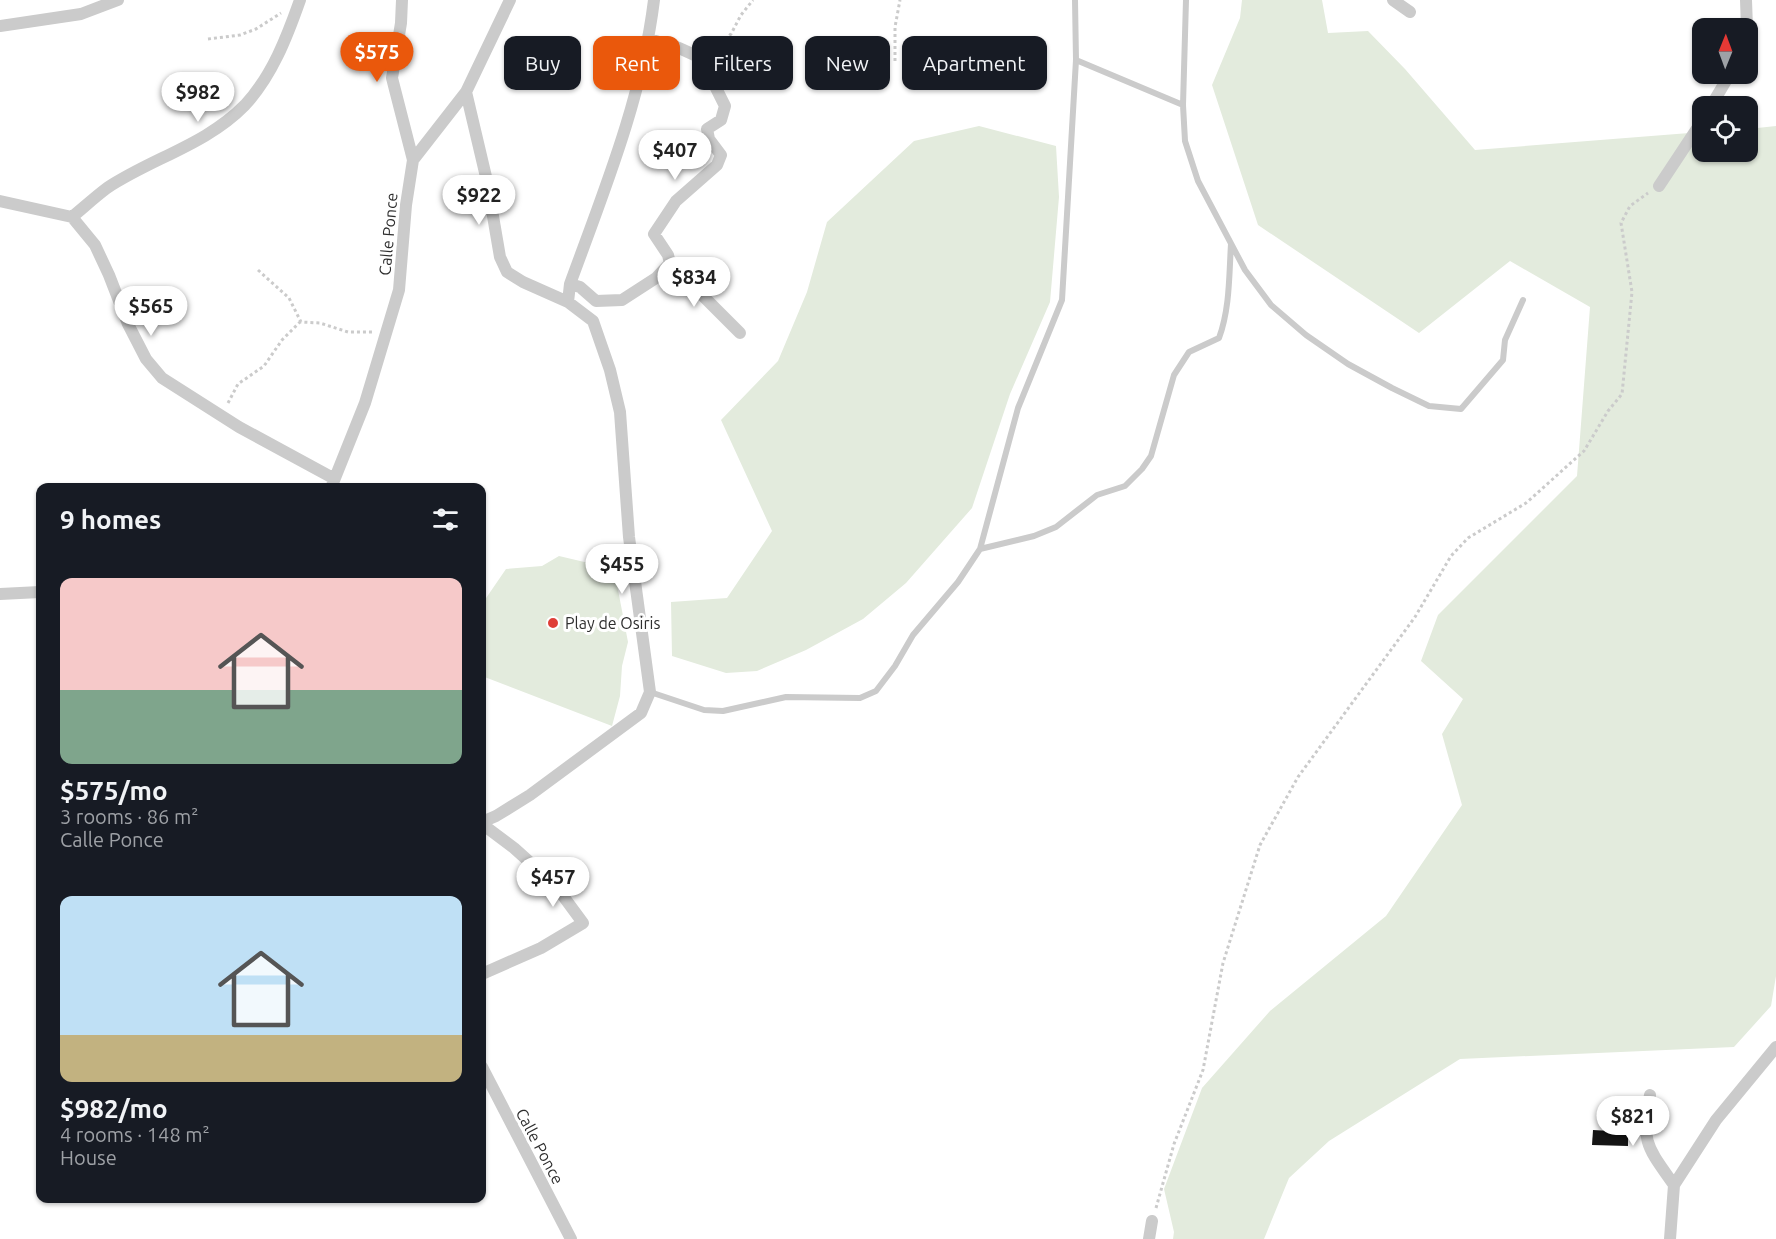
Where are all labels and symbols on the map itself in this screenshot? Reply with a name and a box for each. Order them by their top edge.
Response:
north arrow [1692,18,1758,84]
pin: $575 [341,32,413,83]
pin: $982 [162,72,234,123]
pin: $407 [639,130,711,181]
pin: $922 [443,175,515,226]
street label: Calle Ponce [375,192,401,276]
pin: $834 [658,257,730,308]
pin: $565 [115,286,187,337]
pin: $455 [586,544,658,595]
place label: Play de Osiris [565,614,660,632]
marker: Play de Osiris [546,616,560,630]
pin: $457 [517,857,589,908]
pin: $821 [1597,1096,1669,1147]
street label: Calle Ponce [513,1105,567,1187]

